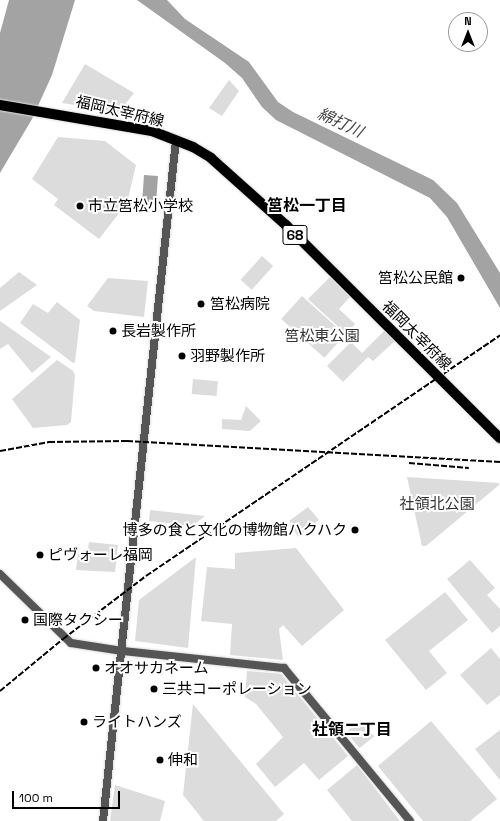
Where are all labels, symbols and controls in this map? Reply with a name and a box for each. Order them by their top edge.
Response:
north arrow [448,12,488,52]
text: N [464,14,472,28]
street label: 福岡太宰府線 [74,92,166,130]
water label: 綿打川 [314,104,366,142]
district label: 筥松一丁目 [267,196,347,216]
place label: 市立筥松小学校 [88,197,193,215]
marker: 市立筥松小学校 [75,201,85,211]
road number: 68 [282,223,308,247]
place label: 筥松公民館 [378,269,453,287]
marker: 筥松公民館 [456,273,466,283]
place label: 筥松病院 [210,295,270,313]
street label: 福岡太宰府線 [379,297,455,373]
marker: 筥松病院 [195,298,207,310]
place label: 長岩製作所 [121,322,196,340]
marker: 長岩製作所 [108,326,118,336]
park label: 筥松東公園 [285,327,359,345]
place label: 羽野製作所 [190,347,265,365]
marker: 羽野製作所 [177,351,187,361]
park label: 社領北公園 [400,495,474,513]
place label: 博多の食と文化の博物館ハクハク [122,521,347,539]
marker: 博多の食と文化の博物館ハクハク [350,525,360,535]
place label: ピヴォーレ福岡 [48,546,153,564]
marker: ピヴォーレ福岡 [35,550,45,560]
place label: 国際タクシー [33,611,123,629]
marker: 国際タクシー [20,615,30,625]
place label: オオサカネーム [104,659,209,677]
marker: オオサカネーム [91,663,101,673]
place label: 三共コーポレーション [162,680,312,698]
marker: 三共コーポレーション [149,684,159,694]
place label: ライトハンズ [92,713,182,731]
marker: ライトハンズ [79,717,89,727]
district label: 社領二丁目 [312,720,392,740]
place label: 伸和 [168,751,198,769]
marker: 伸和 [155,755,165,765]
scale bar [14,783,122,809]
text: 100 m [19,790,53,806]

